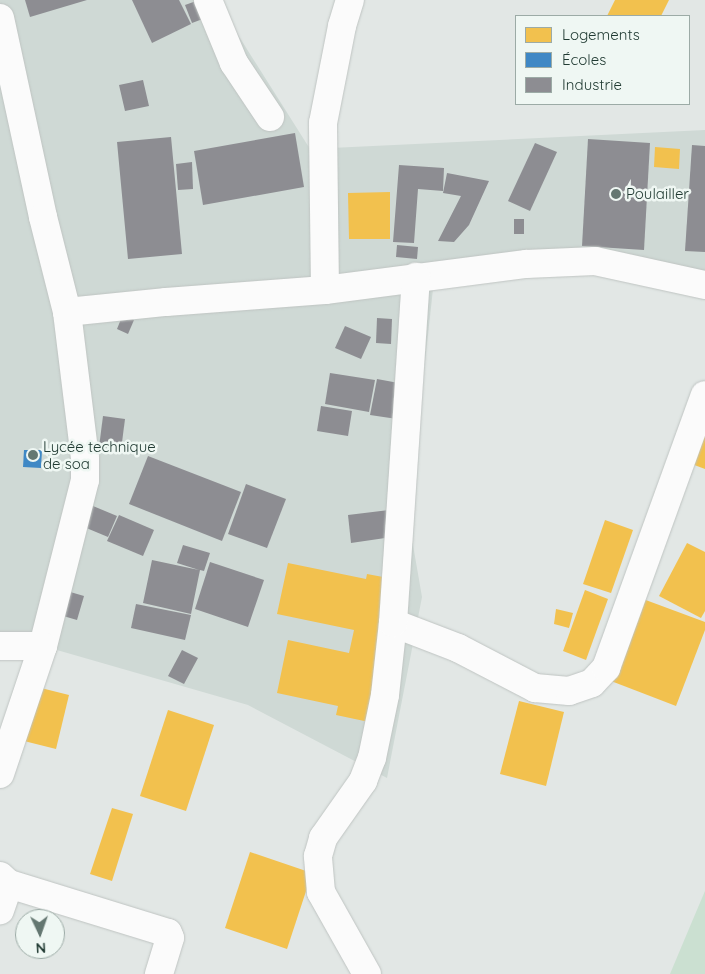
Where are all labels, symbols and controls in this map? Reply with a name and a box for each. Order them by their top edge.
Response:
legend [515,15,690,105]
text: Logements [562,25,640,44]
text: Écoles [562,50,606,69]
text: Industrie [562,75,622,94]
place label: Poulailler [626,185,689,203]
marker: Poulailler [610,188,622,200]
place label: Lycée technique de soa [43,437,156,472]
marker: Lycée technique de soa [27,449,39,461]
north arrow [15,909,65,959]
text: N [35,939,46,957]

